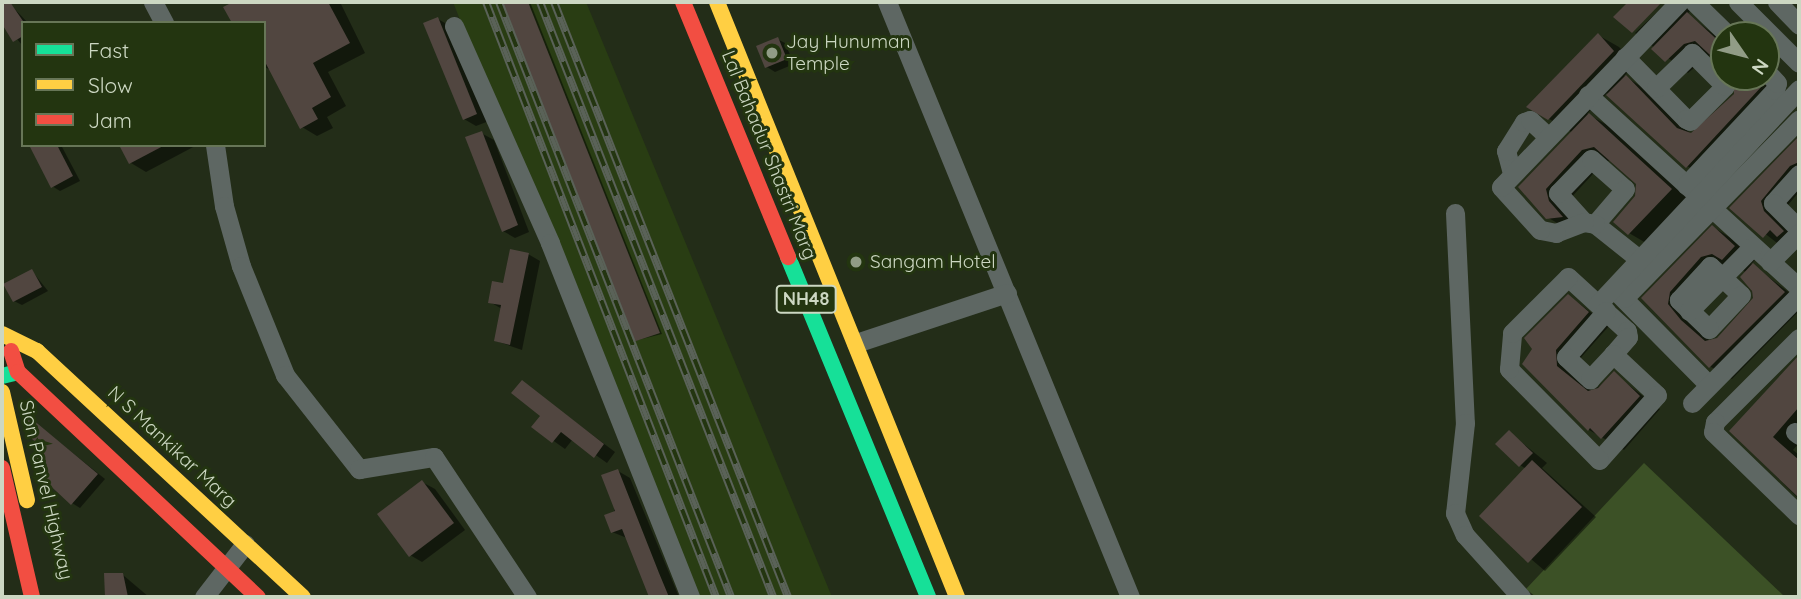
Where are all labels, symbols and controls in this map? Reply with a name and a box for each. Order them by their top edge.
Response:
legend [21,21,266,147]
north arrow [1710,21,1780,91]
place label: Jay Hunuman Temple [786,31,910,75]
text: Fast [88,37,129,63]
marker: Jay Hunuman Temple [764,45,780,61]
street label: Lal Bahadur Shastri Marg [717,47,821,263]
text: N [1747,54,1774,80]
text: Slow [88,72,133,98]
text: Jam [88,107,132,133]
place label: Sangam Hotel [870,251,996,273]
marker: Sangam Hotel [848,254,864,270]
road number: NH48 [774,284,838,314]
street label: N S Mankikar Marg [103,382,241,512]
street label: Sion Panvel Highway [14,398,78,582]

